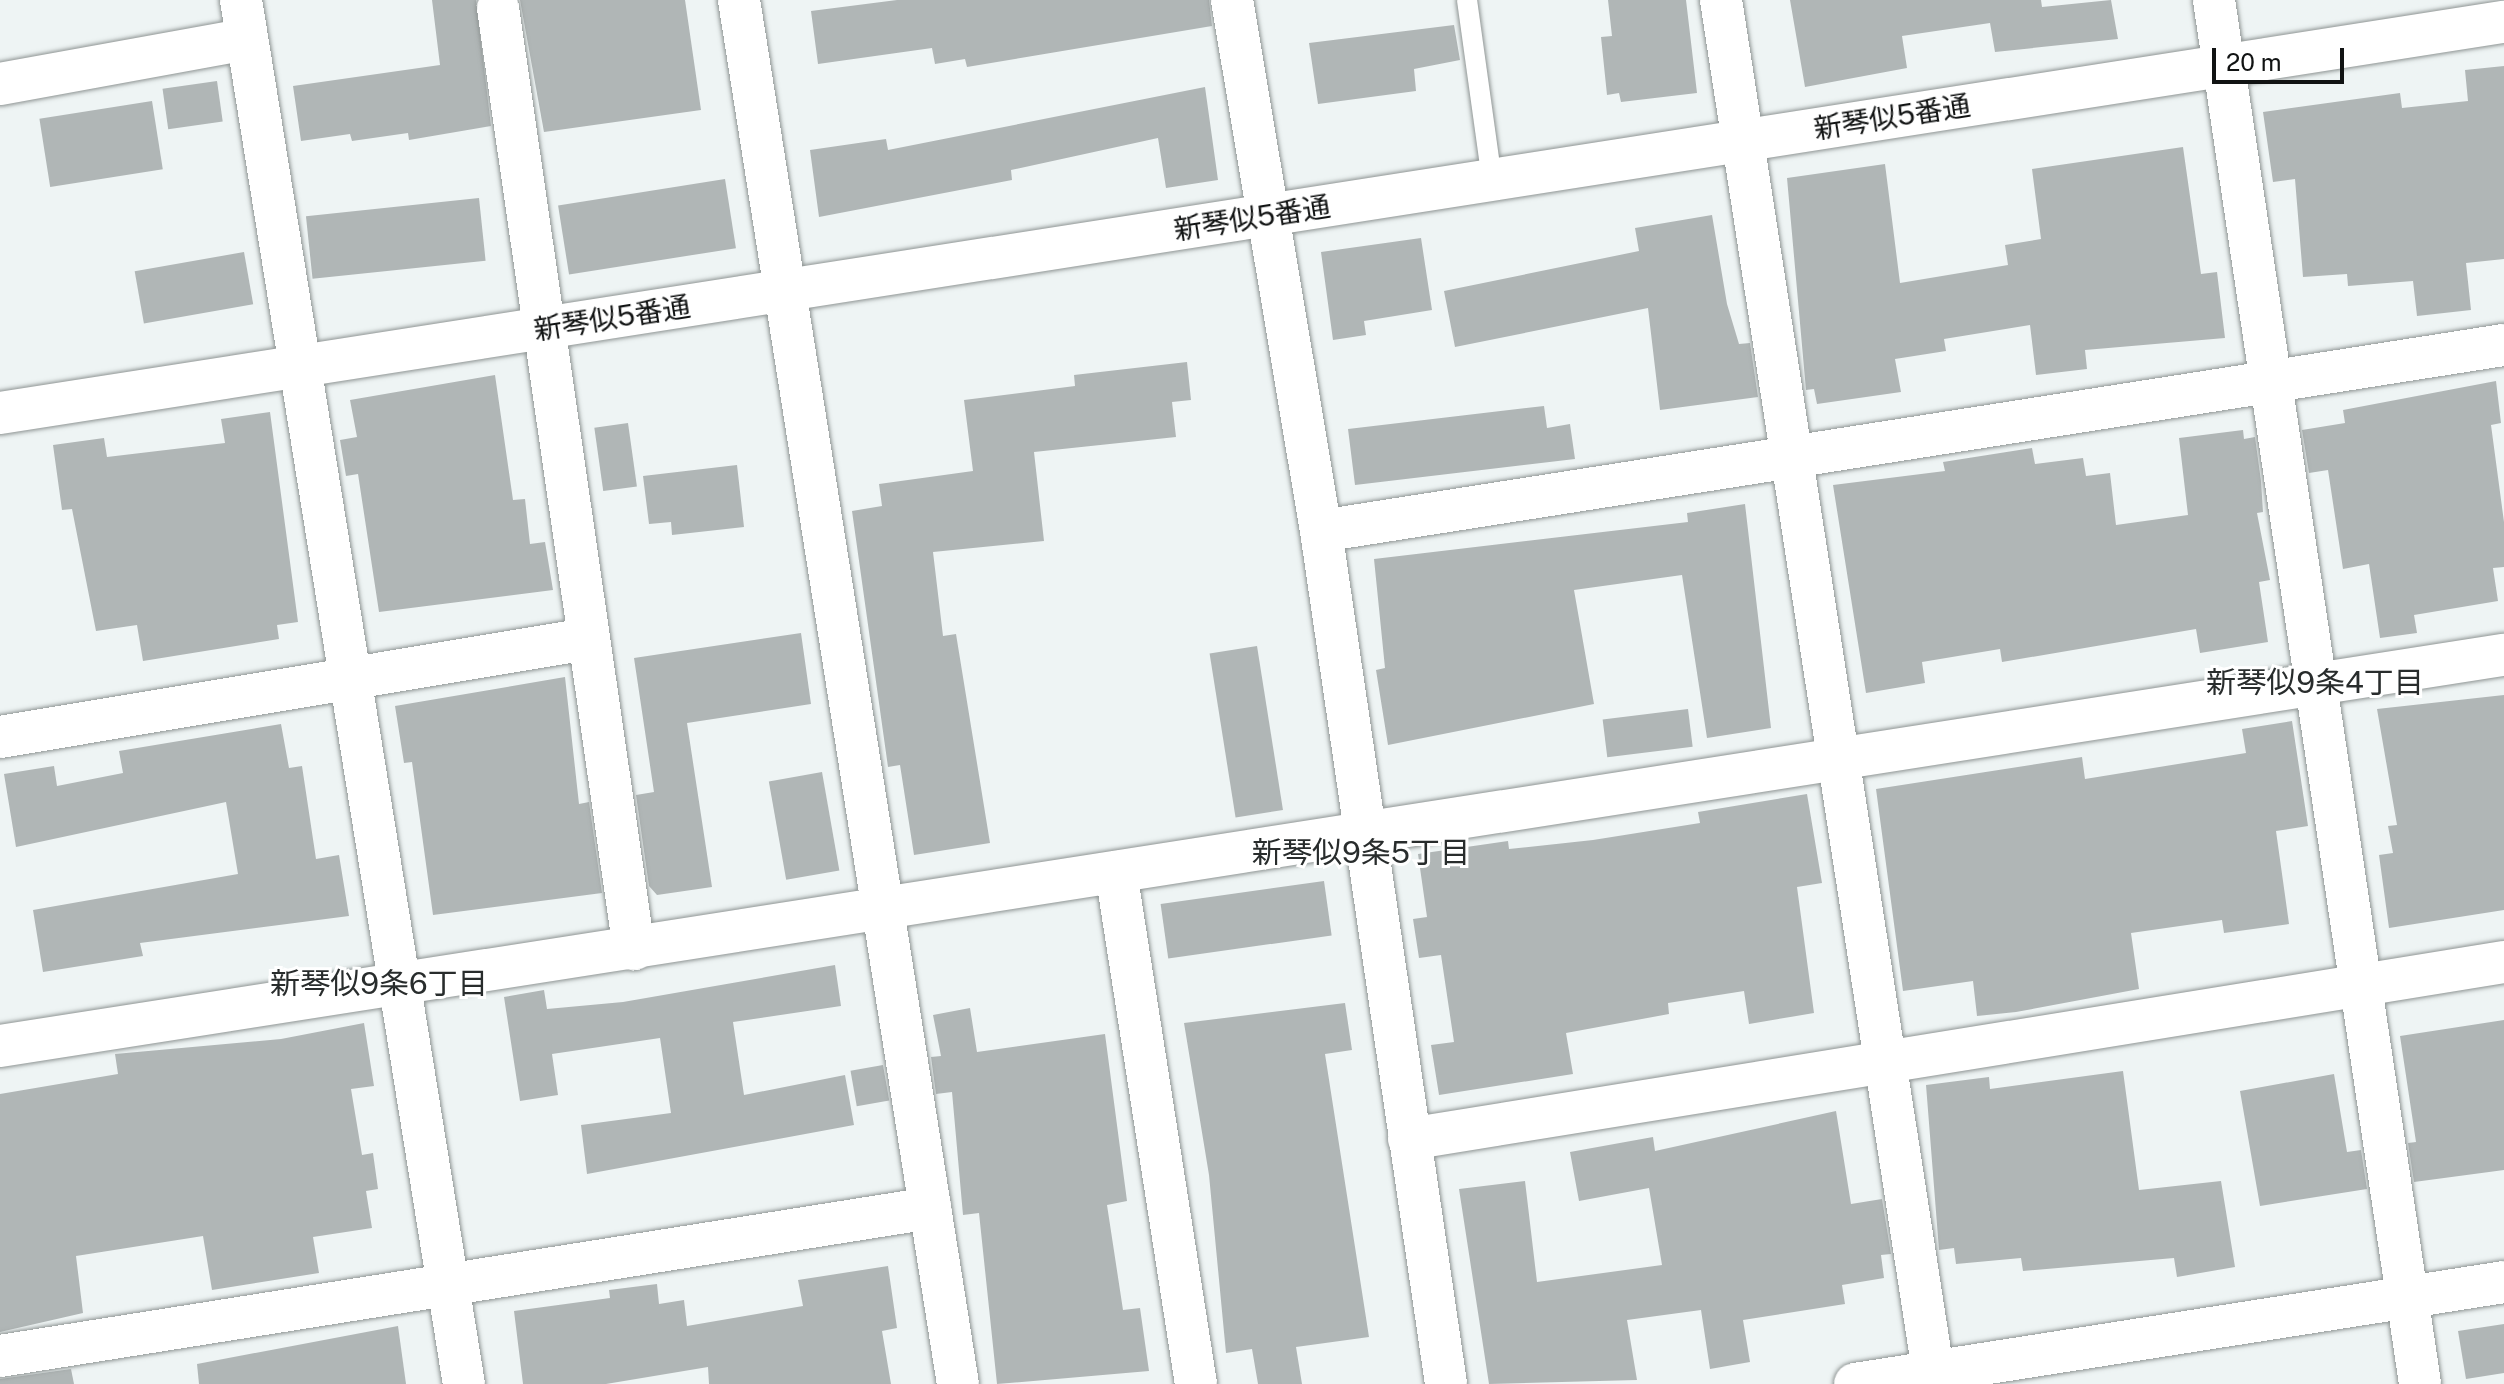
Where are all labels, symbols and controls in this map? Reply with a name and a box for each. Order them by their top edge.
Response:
scale bar [2216,32,2348,82]
text: 20 m [2226,48,2282,76]
street label: 新琴似5番通 [1811,88,1973,146]
street label: 新琴似5番通 [1171,189,1333,247]
street label: 新琴似5番通 [531,289,693,347]
district label: 新琴似9条4丁目 [2206,664,2424,700]
district label: 新琴似9条5丁目 [1252,834,1470,870]
district label: 新琴似9条6丁目 [270,965,488,1001]

